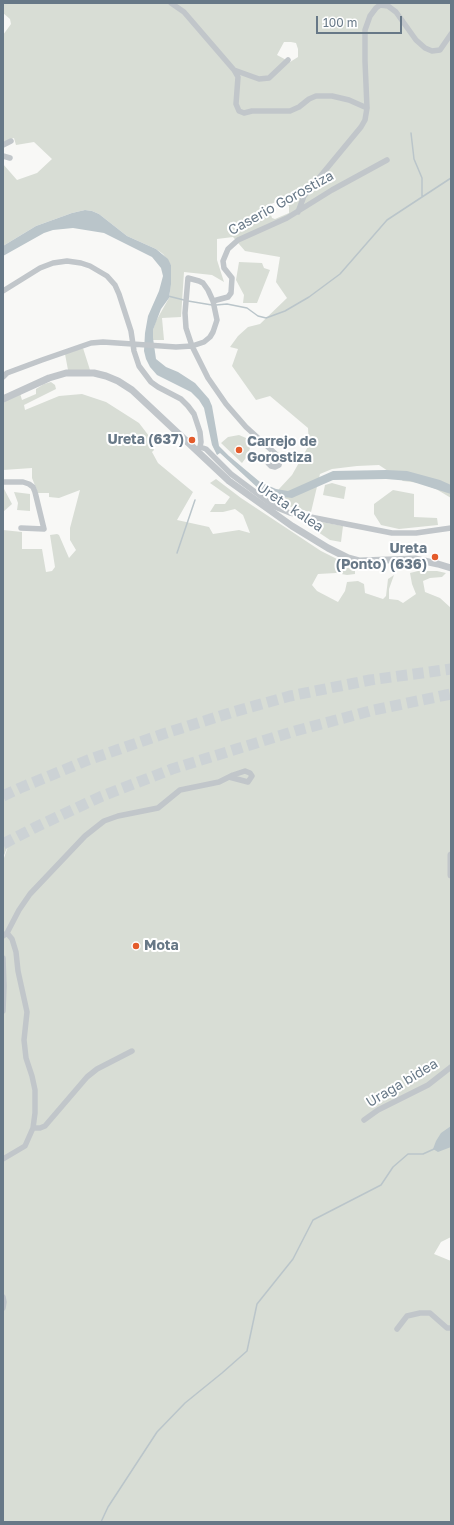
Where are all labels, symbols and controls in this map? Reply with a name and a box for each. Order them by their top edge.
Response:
scale bar [318,8,404,34]
text: 100 m [323,15,357,30]
street label: Caserio Gorostiza [225,167,337,239]
place label: Ureta (637) [107,432,184,448]
place label: Carrejo de Gorostiza [247,434,317,466]
marker: Ureta (637) [187,435,197,445]
marker: Carrejo de Gorostiza [234,445,244,455]
street label: Ureta kalea [254,479,326,535]
place label: Ureta (Ponto) (636) [336,541,427,574]
marker: Ureta (Ponto) (636) [430,552,440,562]
place label: Mota [144,938,179,954]
marker: Mota [131,941,141,951]
street label: Uraga bidea [363,1055,441,1111]

